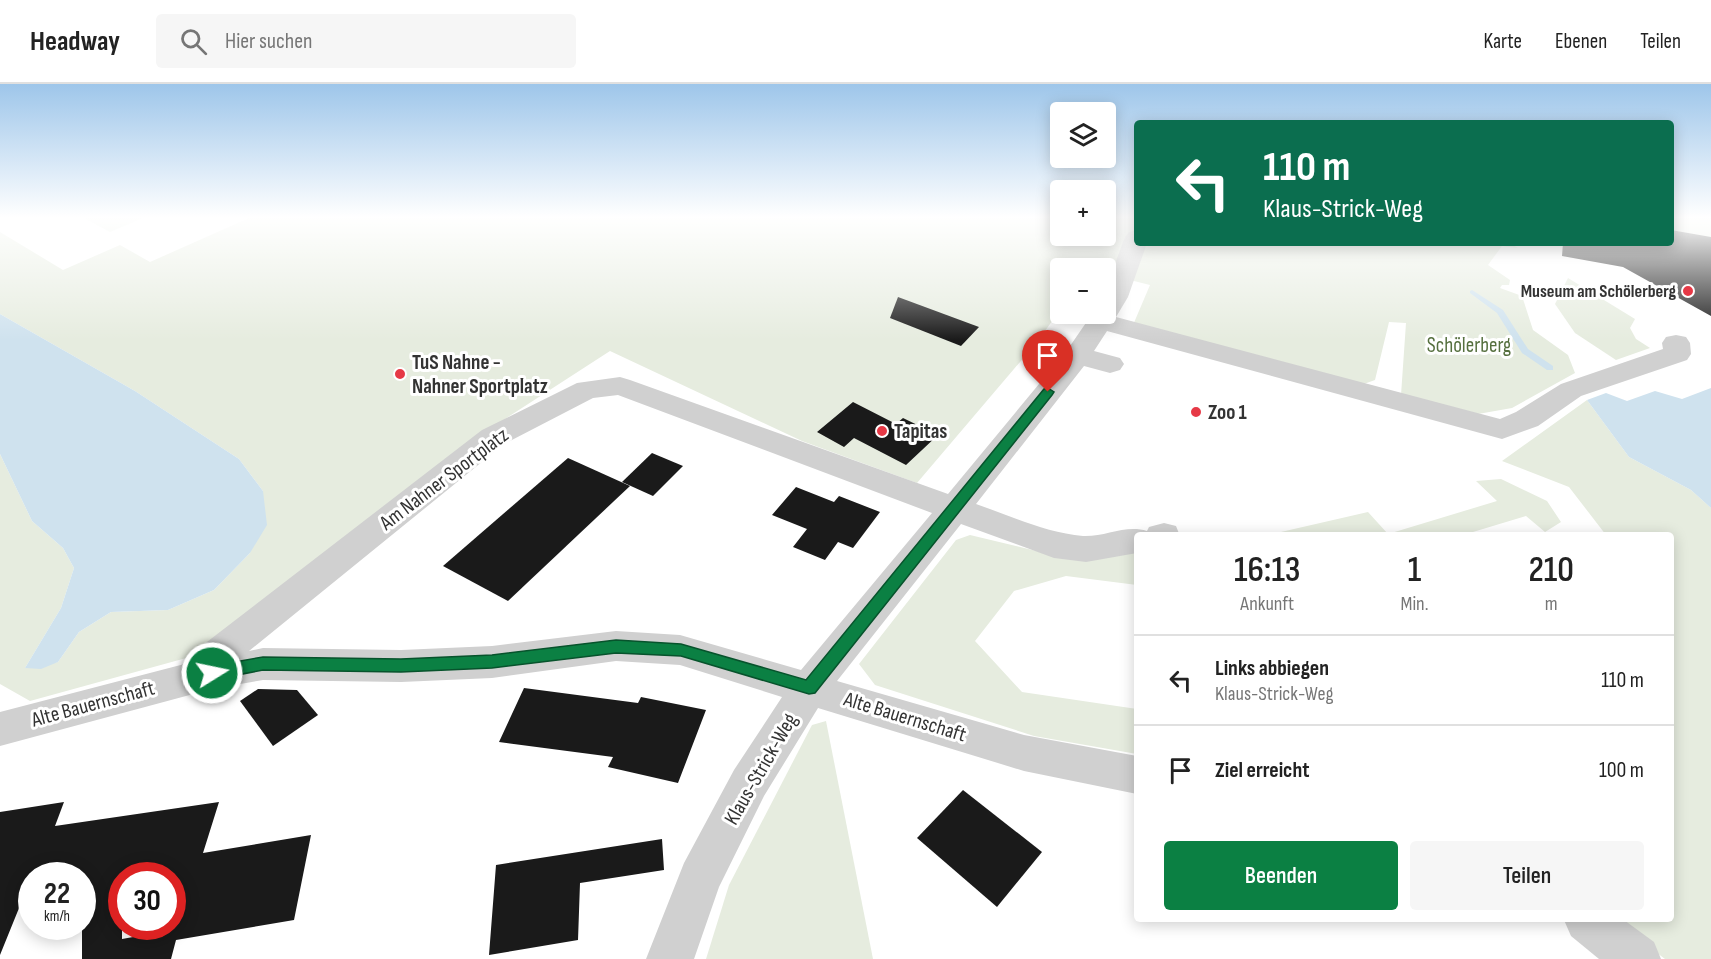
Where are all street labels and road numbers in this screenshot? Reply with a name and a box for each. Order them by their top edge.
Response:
street label: Am Nahner Sportplatz [374,422,514,536]
street label: Alte Bauernschaft [28,676,157,733]
street label: Alte Bauernschaft [840,686,969,747]
street label: Klaus-Strick-Weg [719,709,803,829]

